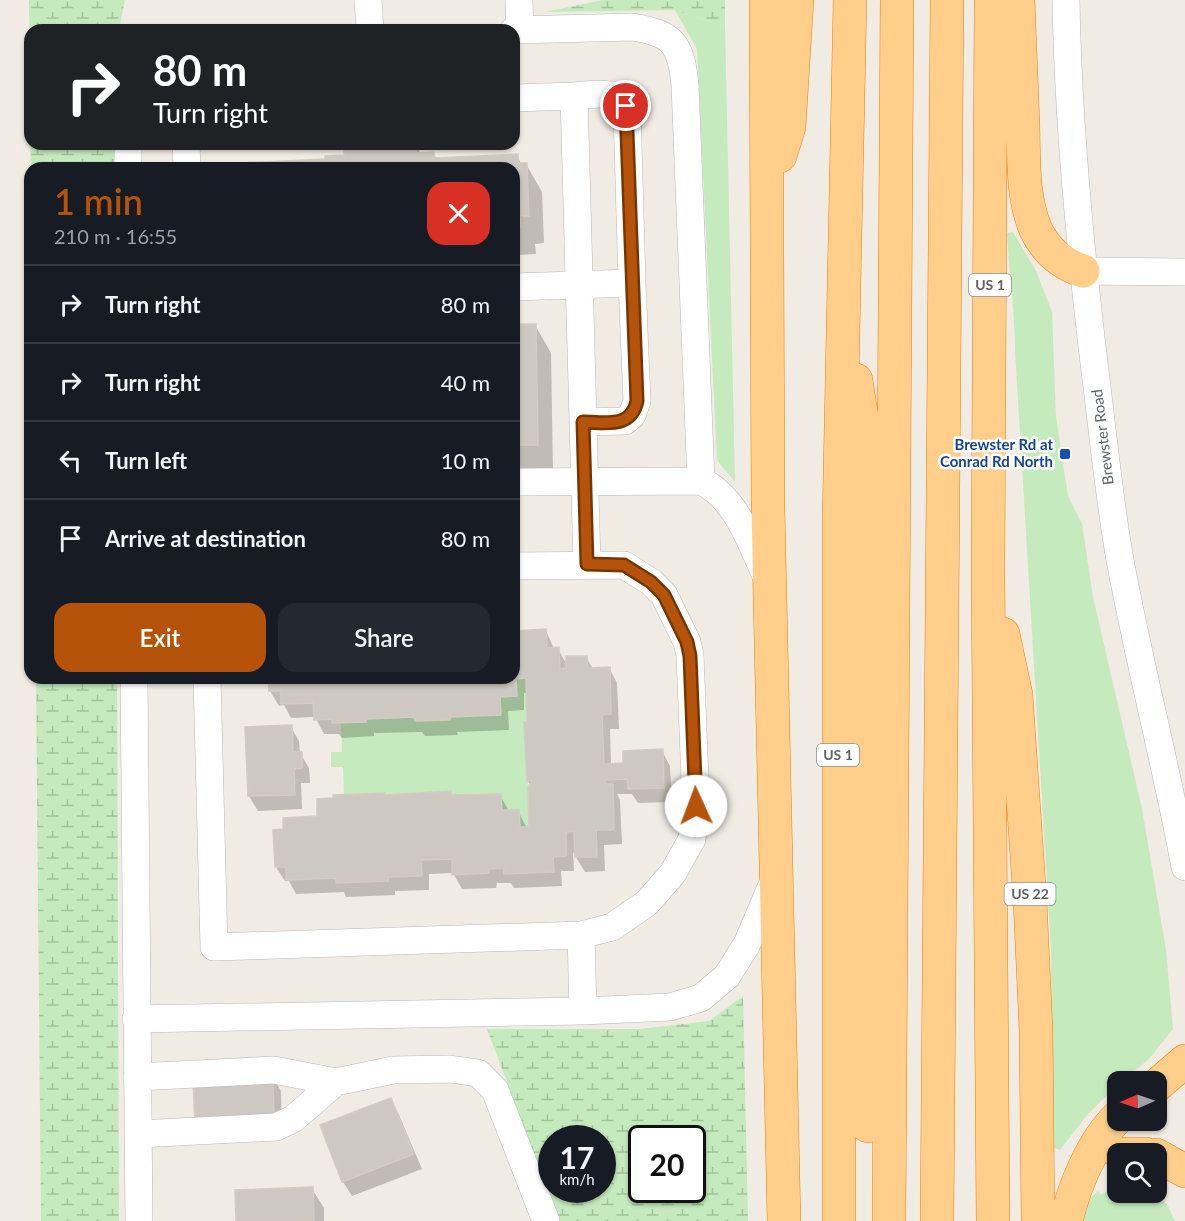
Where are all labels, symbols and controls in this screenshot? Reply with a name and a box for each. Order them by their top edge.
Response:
text: 80 m [153,45,247,95]
icon: right [54,48,132,126]
pin [600,80,651,131]
icon: arrive [609,89,642,122]
text: Turn right [153,96,268,129]
text: 1 min [54,179,143,223]
button: close [427,182,490,245]
text: 210 m · 16:55 [54,224,177,248]
road number: US 1 [969,274,1011,296]
icon: right [54,288,87,321]
text: Turn right [105,291,200,318]
text: 80 m [441,291,490,318]
icon: right [54,366,87,399]
text: Turn right [105,369,200,396]
text: 40 m [441,369,490,396]
street label: Brewster Road [1087,388,1117,486]
place label: Brewster Rd at Conrad Rd North [940,435,1053,470]
icon: left [54,444,87,477]
text: Turn left [105,447,187,474]
text: 10 m [441,447,490,474]
marker: Brewster Rd at Conrad Rd North [1058,447,1072,461]
icon: arrive [54,522,87,555]
text: Arrive at destination [105,525,306,552]
text: 80 m [441,525,490,552]
button: Exit [54,603,266,672]
button: Share [278,603,490,672]
road number: US 1 [817,744,859,766]
position arrow [664,774,728,838]
road number: US 22 [1004,883,1056,905]
north arrow [1107,1071,1167,1131]
map controls [1107,1071,1167,1203]
speed limit sign: 20 [628,1125,706,1203]
text: 17 [560,1139,594,1175]
button: search [1107,1143,1167,1203]
text: km/h [559,1170,595,1188]

